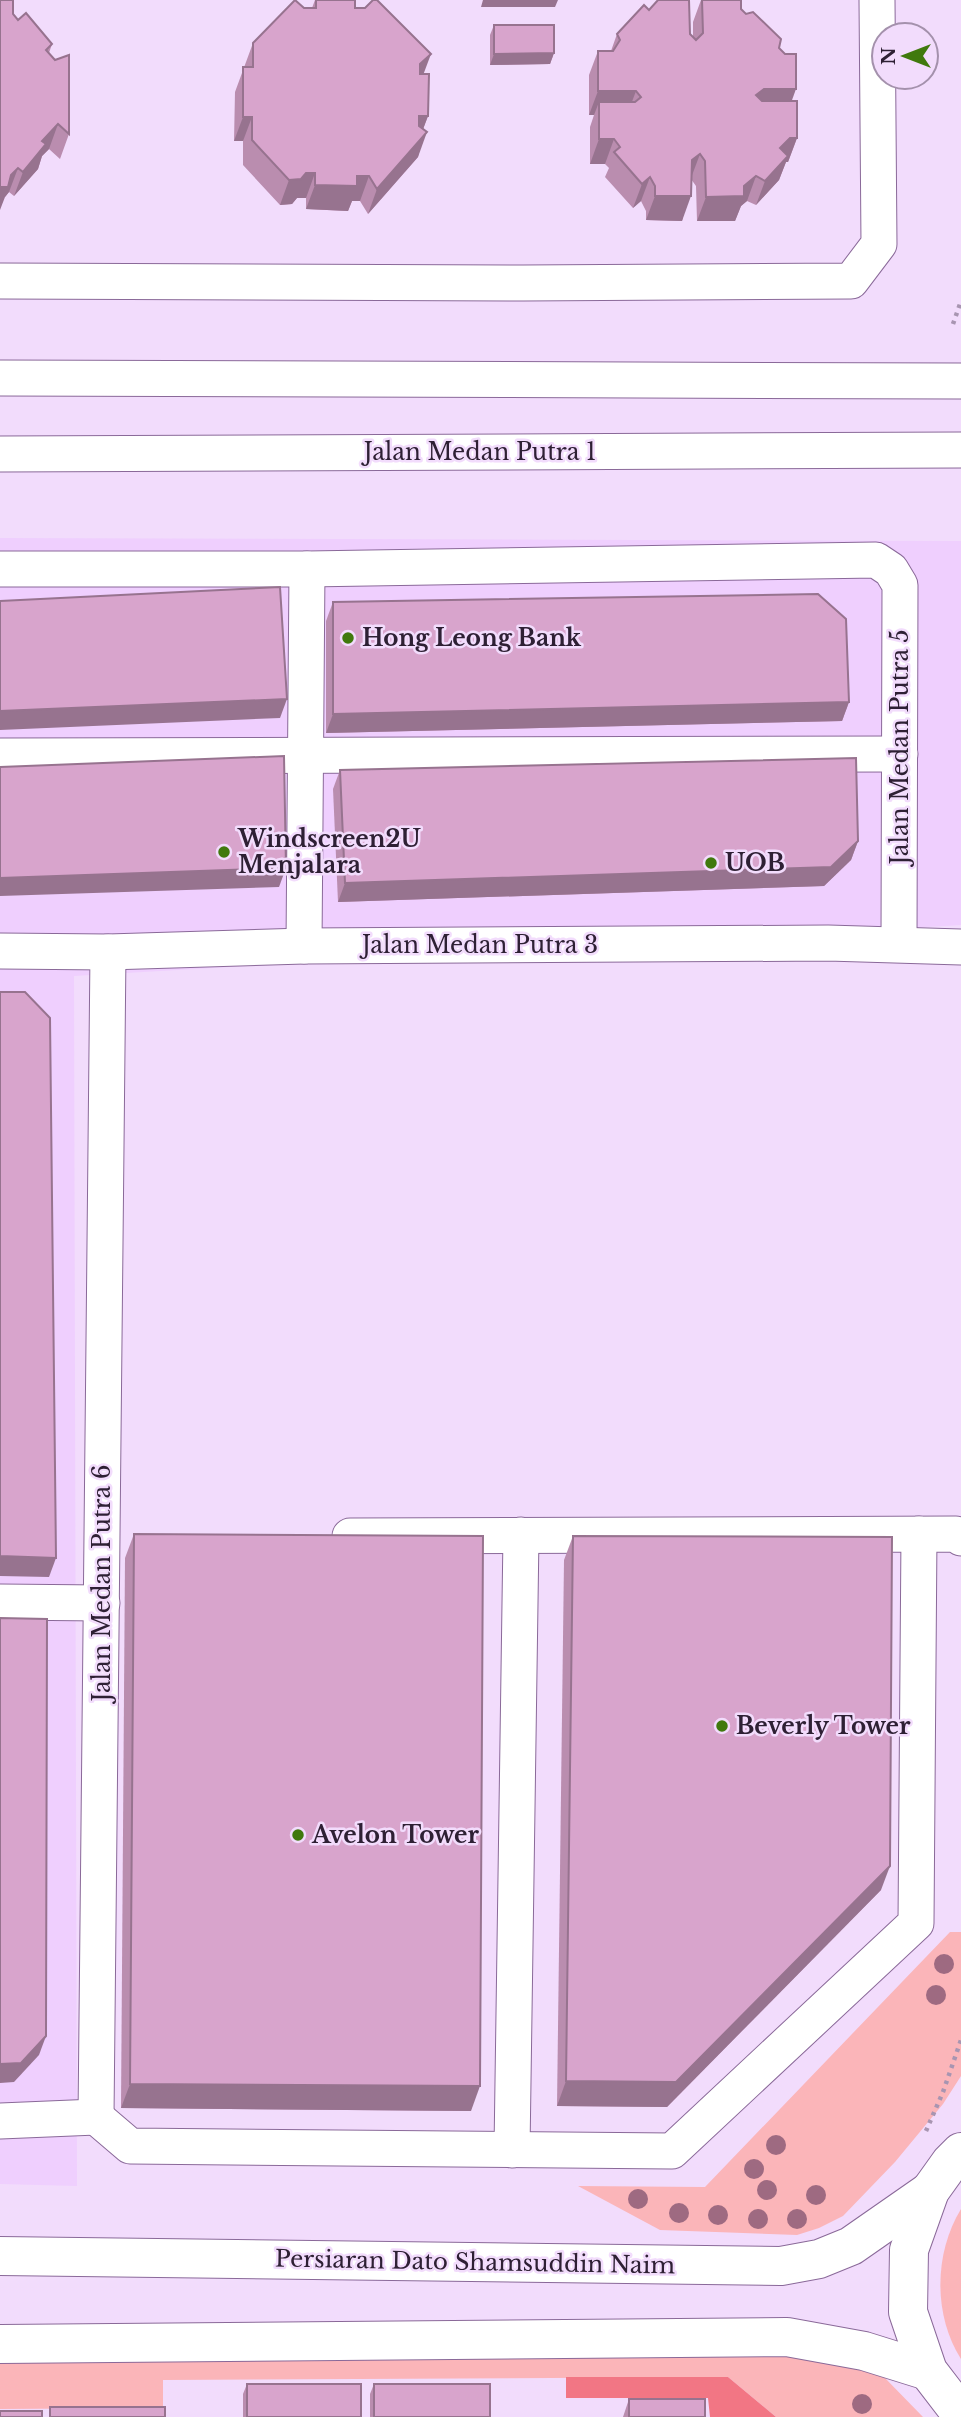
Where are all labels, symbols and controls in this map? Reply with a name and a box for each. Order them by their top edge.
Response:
north arrow [870,21,940,91]
text: N [877,47,900,65]
street label: Jalan Medan Putra 1 [361,438,596,466]
place label: Hong Leong Bank [362,624,582,652]
street label: Jalan Medan Putra 5 [886,629,914,868]
marker: Hong Leong Bank [340,630,356,646]
place label: Windscreen2U Menjalara [237,825,422,879]
marker: Windscreen2U Menjalara [216,844,232,860]
place label: UOB [725,849,785,877]
marker: UOB [703,855,719,871]
street label: Jalan Medan Putra 3 [359,931,598,959]
street label: Jalan Medan Putra 6 [88,1465,116,1704]
place label: Beverly Tower [736,1712,911,1740]
marker: Beverly Tower [714,1718,730,1734]
place label: Avelon Tower [311,1821,480,1849]
marker: Avelon Tower [290,1827,306,1843]
street label: Persiaran Dato Shamsuddin Naim [275,2245,676,2279]

